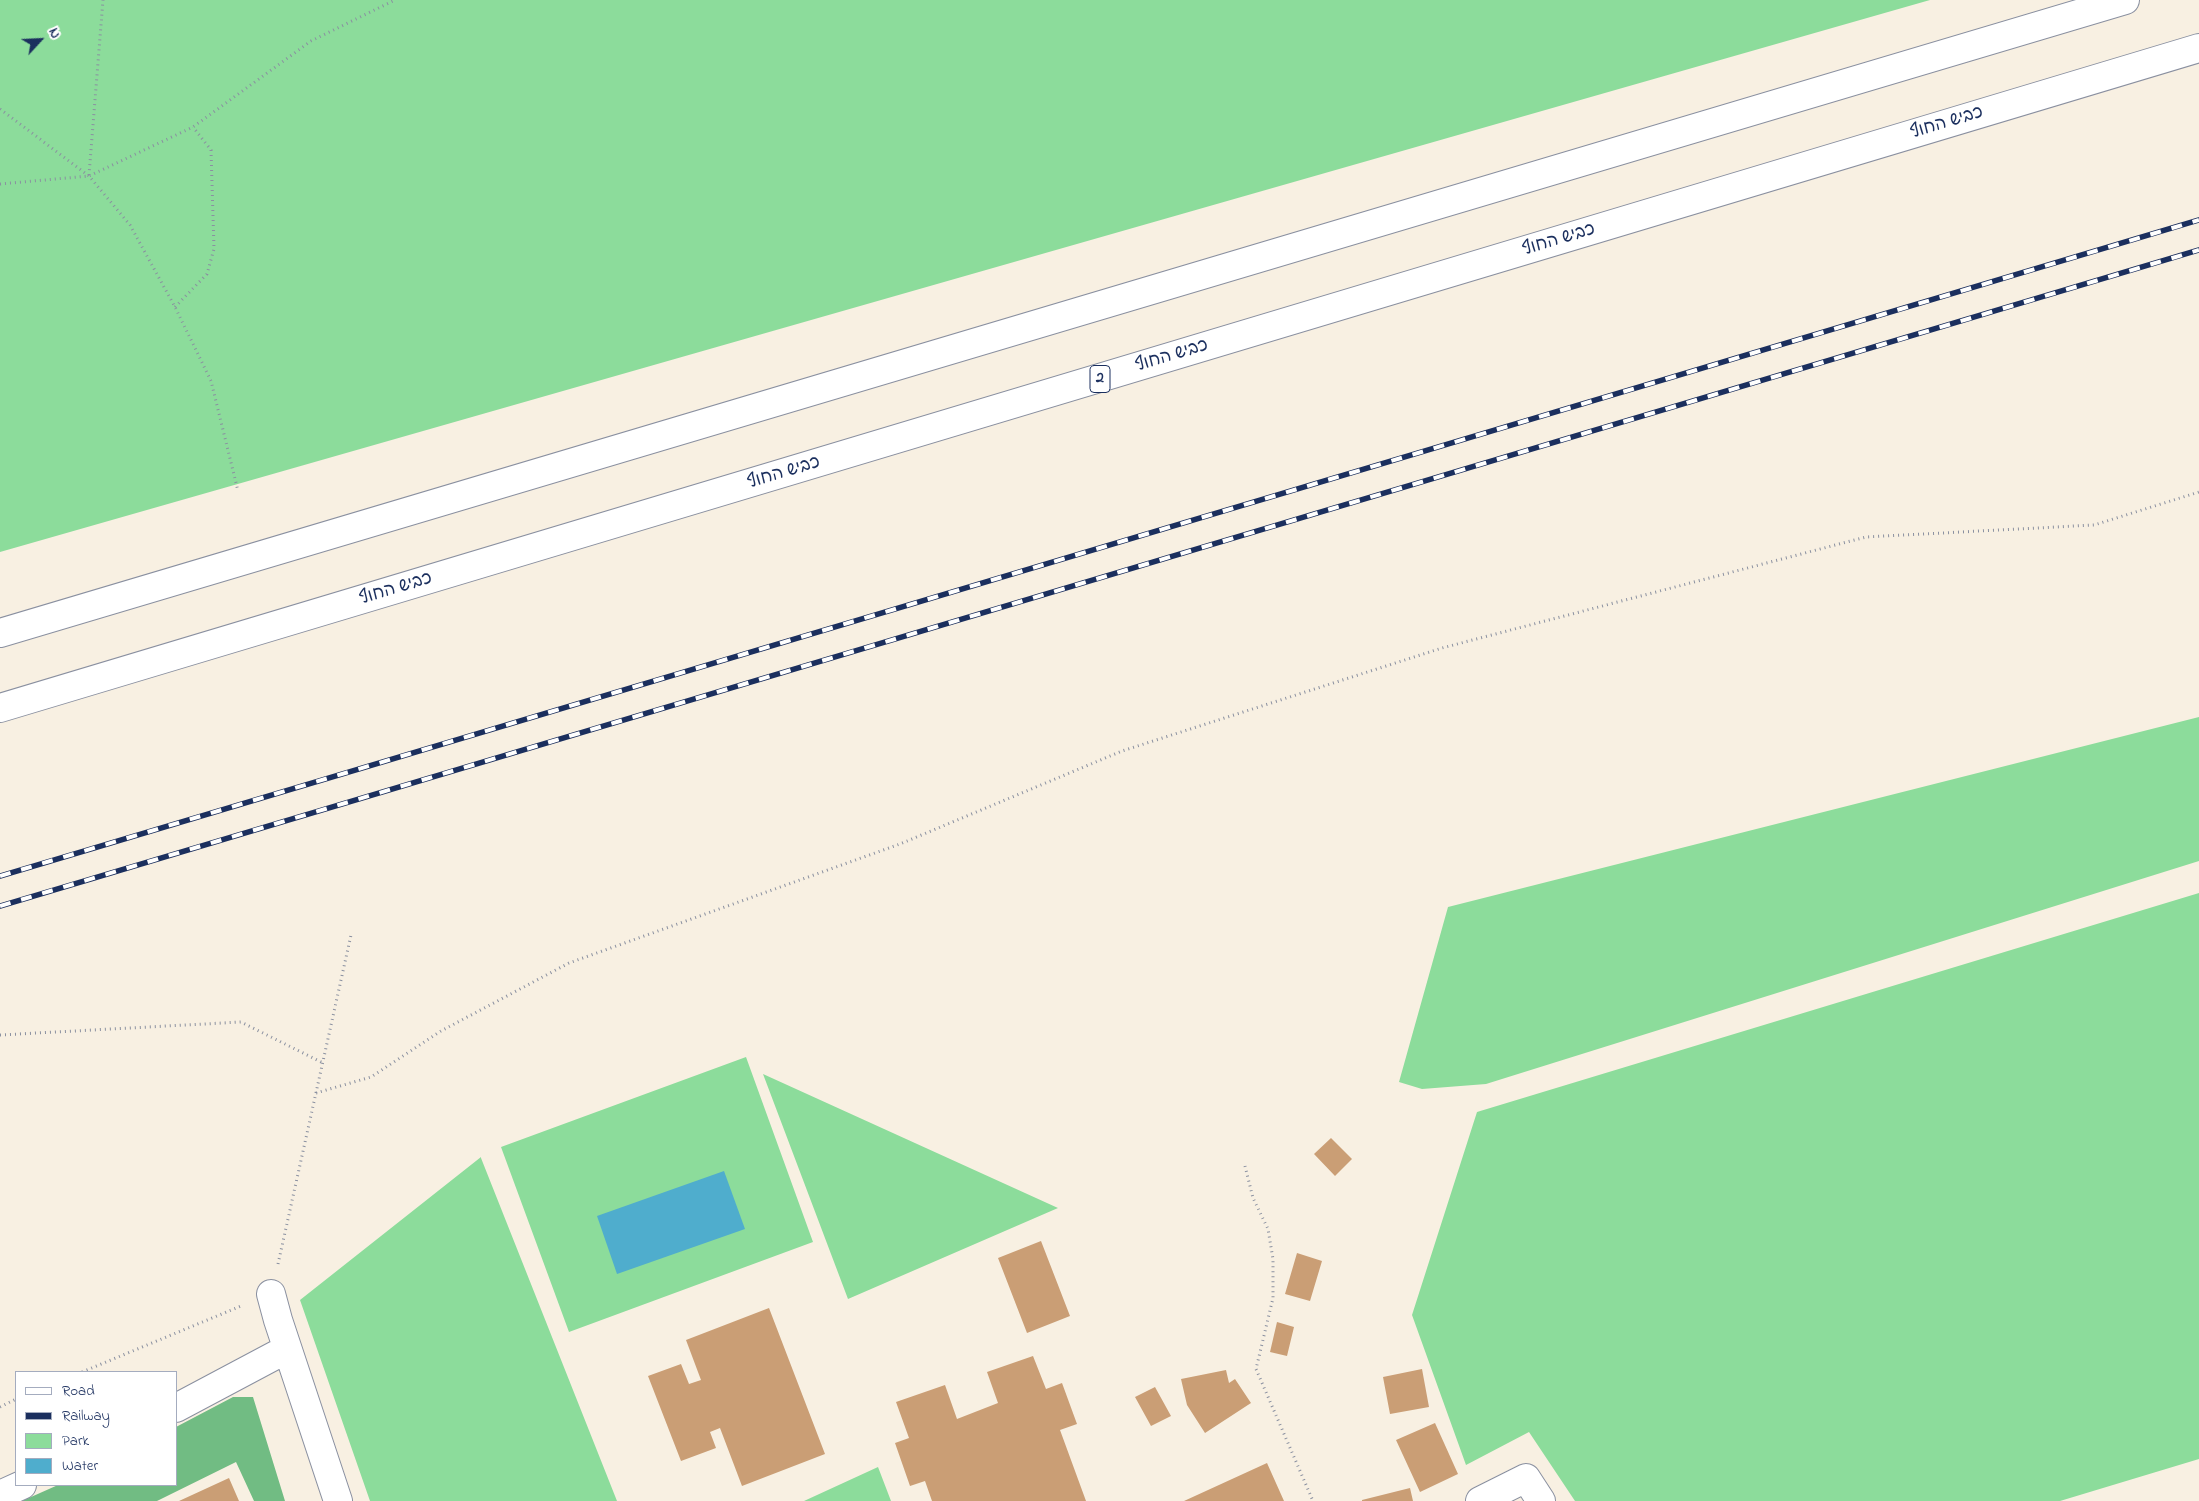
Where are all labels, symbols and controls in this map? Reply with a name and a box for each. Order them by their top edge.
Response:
north arrow [15,15,65,65]
text: N [43,25,66,42]
street label: כביש החוף [1908,103,1986,145]
street label: כביש החוף [1520,220,1598,262]
street label: כביש החוף [1133,336,1211,378]
road number: 2 [1090,366,1110,392]
street label: כביש החוף [745,453,823,495]
street label: כביש החוף [357,569,435,611]
legend [15,1371,178,1486]
text: Road [62,1380,95,1402]
text: Railway [62,1405,110,1427]
text: Park [62,1430,89,1452]
text: Water [62,1455,98,1477]

